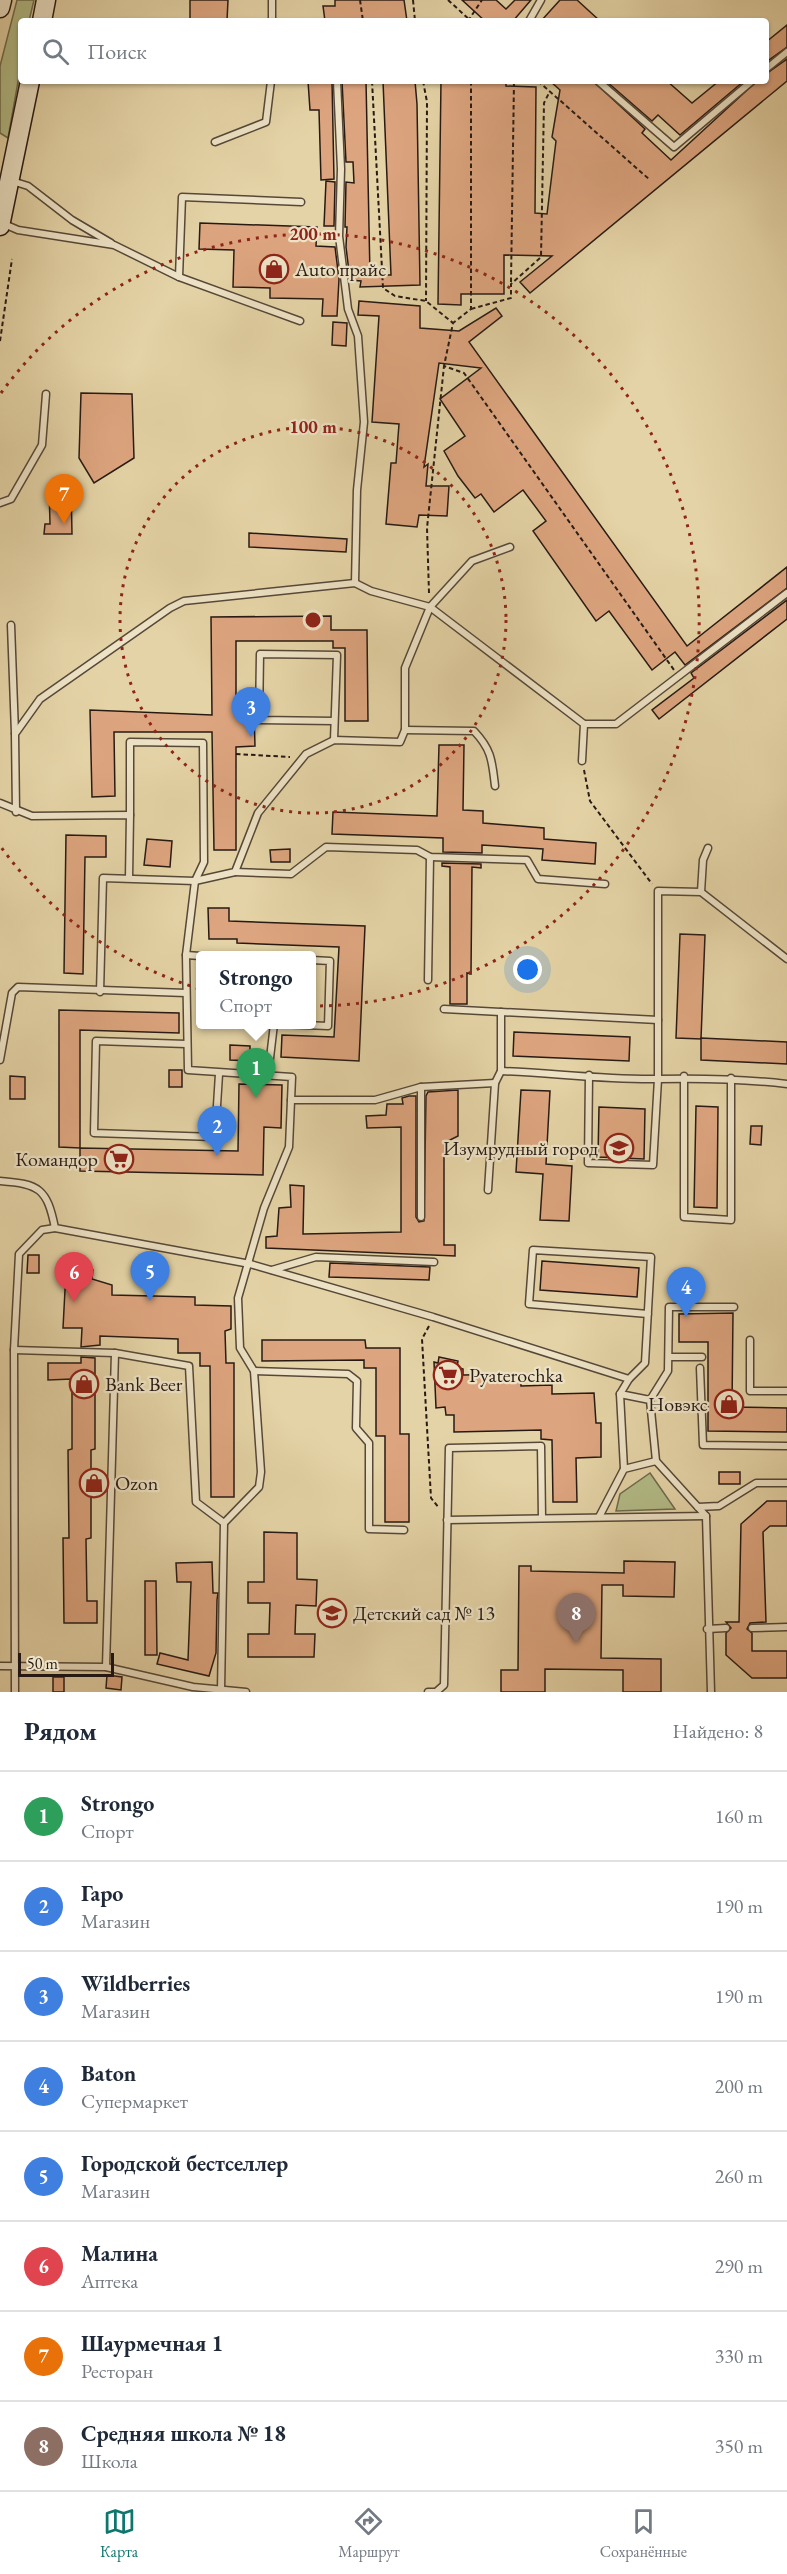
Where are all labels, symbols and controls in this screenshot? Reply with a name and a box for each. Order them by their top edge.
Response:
search box [18,18,769,84]
icon: search [39,35,72,68]
text: Поиск [87,37,147,66]
text: 200 m [289,222,337,245]
shop icon: Auto прайс [258,253,290,285]
place label: Auto прайс [294,256,386,282]
text: 100 m [289,415,337,438]
pin: 7 [44,474,84,524]
centre of rings [303,610,323,630]
pin: 3 [232,688,270,737]
popup [196,951,316,1029]
your location [513,955,542,984]
text: Strongo [219,963,293,992]
text: Спорт [219,992,272,1018]
pin: 1 [236,1048,276,1098]
pin: 2 [198,1106,236,1156]
school or university icon: Изумрудный город [603,1132,635,1164]
place label: Изумрудный город [443,1135,598,1161]
supermarket icon: Командор [103,1143,135,1175]
place label: Командор [15,1146,98,1172]
pin: 6 [54,1252,94,1302]
pin: 5 [130,1252,170,1301]
pin: 4 [666,1268,706,1317]
supermarket icon: Pyaterochka [432,1359,464,1391]
place label: Pyaterochka [469,1362,563,1388]
shop icon: Bank Beer [68,1368,100,1400]
place label: Bank Beer [105,1371,183,1397]
shop icon: Новэкс [713,1388,745,1420]
place label: Новэкс [648,1391,708,1417]
shop icon: Ozon [78,1467,110,1499]
place label: Ozon [115,1470,159,1496]
pin: 8 [556,1594,596,1643]
school or university icon: Детский сад № 13 [316,1597,348,1629]
place label: Детский сад № 13 [353,1600,495,1626]
scale bar [18,1650,114,1678]
text: 50 m [27,1653,58,1674]
text: Рядом [24,1714,97,1748]
text: Найдено: 8 [672,1718,763,1744]
text: Strongo [81,1789,154,1818]
text: 1 [38,1803,49,1829]
text: 160 m [715,1803,763,1829]
text: Спорт [81,1818,134,1844]
text: Гаро [81,1879,123,1908]
text: 2 [38,1893,49,1919]
text: 190 m [715,1893,763,1919]
text: Магазин [81,1908,150,1934]
text: Wildberries [81,1969,190,1998]
text: 3 [38,1983,49,2009]
text: 190 m [715,1983,763,2009]
text: Магазин [81,1998,150,2024]
text: Baton [81,2059,136,2088]
text: 4 [38,2073,49,2099]
text: 200 m [715,2073,763,2099]
text: Супермаркет [81,2088,188,2114]
text: Городской бестселлер [81,2149,288,2178]
text: 5 [38,2163,49,2189]
text: 260 m [715,2163,763,2189]
text: Магазин [81,2178,150,2204]
text: Малина [81,2239,158,2268]
text: 6 [38,2253,49,2279]
text: 290 m [715,2253,763,2279]
text: Аптека [81,2268,138,2294]
text: Шаурмечная 1 [81,2329,223,2358]
text: 7 [38,2343,49,2369]
text: 330 m [715,2343,763,2369]
text: Ресторан [81,2358,153,2384]
text: Средняя школа № 18 [81,2419,286,2448]
text: 8 [38,2433,49,2459]
text: 350 m [715,2433,763,2459]
text: Школа [81,2448,138,2474]
tab: Карта [100,2505,138,2562]
tab: Маршрут [338,2505,400,2562]
tab: Сохранённые [600,2505,687,2562]

